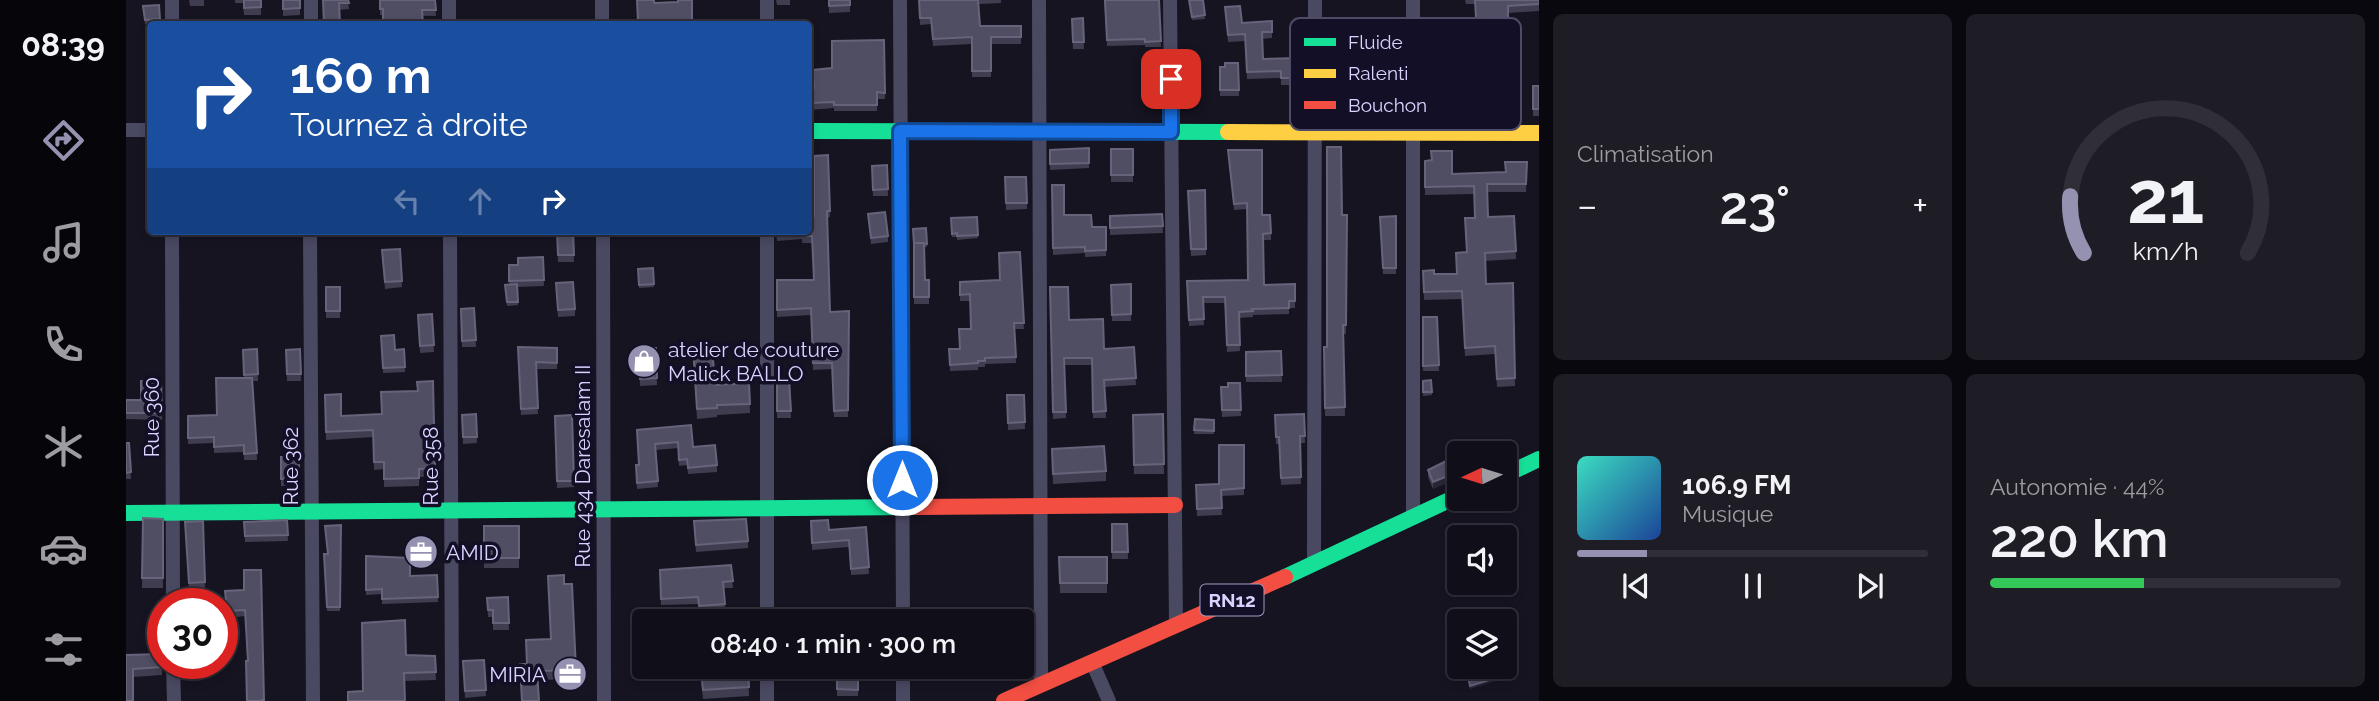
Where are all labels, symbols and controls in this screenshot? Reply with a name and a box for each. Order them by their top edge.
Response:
legend [1290,18,1521,130]
text: 08:39 [21,26,105,63]
text: Fluide [1348,31,1403,53]
text: 160 m [290,47,431,104]
icon: right [175,49,266,140]
pin [1141,49,1201,109]
icon: arrive [1152,60,1190,98]
text: Ralenti [1348,62,1408,84]
text: Bouchon [1348,94,1427,116]
text: Tournez à droite [290,106,528,143]
icon: directions [39,116,88,165]
text: Climatisation [1577,140,1714,167]
text: 21 [2127,155,2204,240]
text: 23° [1720,175,1790,236]
icon: left [388,182,426,220]
icon: ahead [461,182,499,220]
icon: right [534,182,572,220]
text: − [1577,183,1597,228]
text: + [1912,183,1928,228]
icon: music [39,218,88,267]
text: km/h [2133,236,2198,266]
icon: phone [39,320,88,369]
place label: atelier de couture Malick BALLO [668,337,839,386]
shop icon: atelier de couture Malick BALLO [625,342,663,380]
street label: Rue 434 Daresalam II [570,365,595,567]
street label: Rue 360 [139,377,164,457]
icon: climate [39,422,88,471]
street label: Rue 362 [278,427,303,505]
street label: Rue 358 [418,427,443,505]
north arrow [1447,441,1517,511]
map controls [1447,441,1517,679]
position arrow [865,443,939,517]
text: 106.9 FM [1682,470,1791,500]
text: Autonomie · 44% [1990,473,2165,500]
text: Musique [1682,500,1773,527]
text: 220 km [1990,508,2169,569]
icon: car [39,524,88,573]
button: sound [1447,525,1517,595]
office icon: AMID [402,533,440,571]
place label: AMID [446,540,499,565]
icon: previous [1617,567,1655,605]
icon: pause [1734,567,1772,605]
icon: next [1851,567,1889,605]
road number: RN12 [1200,584,1264,615]
speed limit sign: 30 [147,588,238,679]
button: layers [1447,609,1517,679]
icon: filters [39,625,88,674]
text: 08:40 · 1 min · 300 m [710,629,956,659]
office icon: MIRIA [551,655,589,693]
place label: MIRIA [489,662,546,687]

